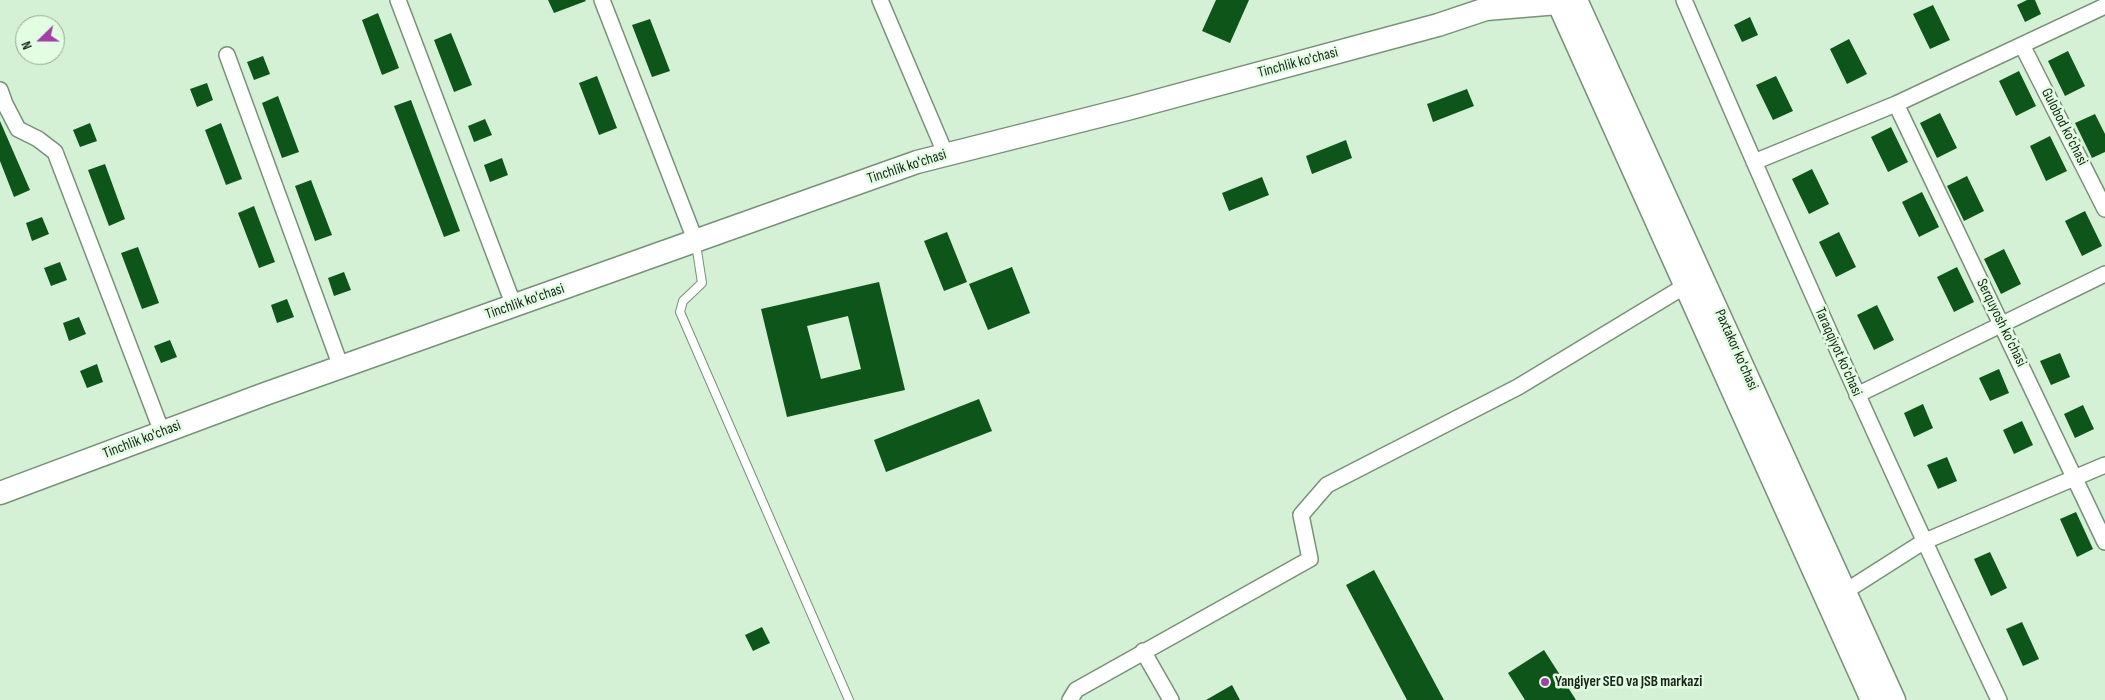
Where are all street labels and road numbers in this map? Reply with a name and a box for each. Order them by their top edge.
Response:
street label: Tinchlik ko'chasi [1256,44,1340,82]
street label: Gulobod ko'chasi [2037,85,2091,169]
street label: Tinchlik ko'chasi [865,146,949,188]
street label: Serquyosh ko'chasi [1972,276,2030,370]
street label: Tinchlik ko'chasi [483,280,567,324]
street label: Taraqqiyot ko'chasi [1810,305,1866,399]
street label: Paxtakor ko'chasi [1710,307,1762,393]
street label: Tinchlik ko'chasi [100,417,184,463]

